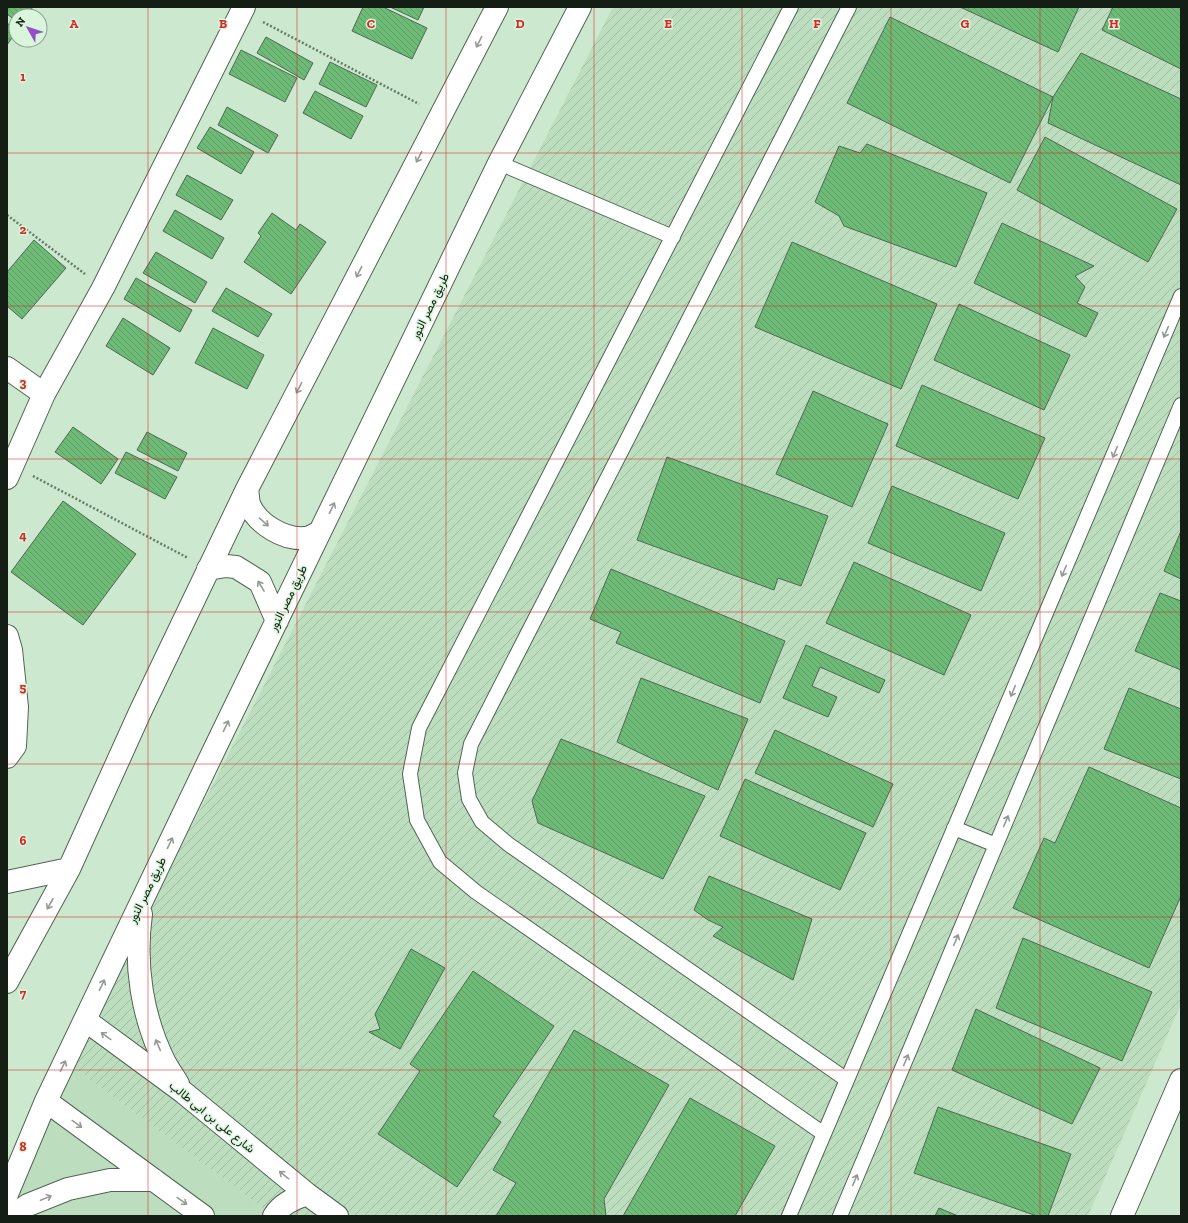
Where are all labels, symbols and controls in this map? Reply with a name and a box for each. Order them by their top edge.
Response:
north arrow [8,8,48,48]
text: N [13,14,29,29]
text: A [70,16,79,31]
text: B [219,16,227,31]
text: C [367,16,375,31]
text: D [515,16,525,31]
text: E [664,16,672,31]
text: F [813,16,821,31]
text: G [961,16,970,31]
text: H [1109,16,1119,31]
one-way arrow [475,35,482,47]
text: 1 [20,69,26,84]
one-way arrow [415,151,423,163]
text: 2 [20,222,27,237]
one-way arrow [355,266,363,278]
street label: طريق مصر النور [407,270,453,343]
one-way arrow [1161,326,1169,338]
text: 3 [20,375,27,390]
one-way arrow [295,382,303,394]
one-way arrow [1110,445,1118,457]
one-way arrow [329,502,336,514]
one-way arrow [258,518,269,527]
text: 4 [19,528,27,543]
street label: طريق مصر النور [265,562,311,635]
one-way arrow [1059,565,1067,577]
one-way arrow [256,580,264,592]
text: 5 [20,680,27,695]
one-way arrow [1009,685,1016,697]
one-way arrow [223,720,230,732]
one-way arrow [1003,815,1011,827]
text: 6 [20,833,27,848]
one-way arrow [167,837,174,849]
street label: طريق مصر النور [124,854,170,927]
one-way arrow [45,897,53,909]
one-way arrow [953,935,960,947]
one-way arrow [99,980,106,992]
text: 7 [20,986,27,1001]
one-way arrow [101,1032,112,1040]
one-way arrow [153,1040,161,1052]
one-way arrow [902,1055,910,1067]
one-way arrow [60,1060,67,1072]
street label: شارع على بن ابى طالب [165,1078,258,1157]
one-way arrow [72,1120,83,1128]
text: 8 [19,1139,27,1154]
one-way arrow [279,1170,289,1179]
one-way arrow [852,1175,859,1187]
one-way arrow [39,1193,51,1201]
one-way arrow [177,1197,188,1205]

